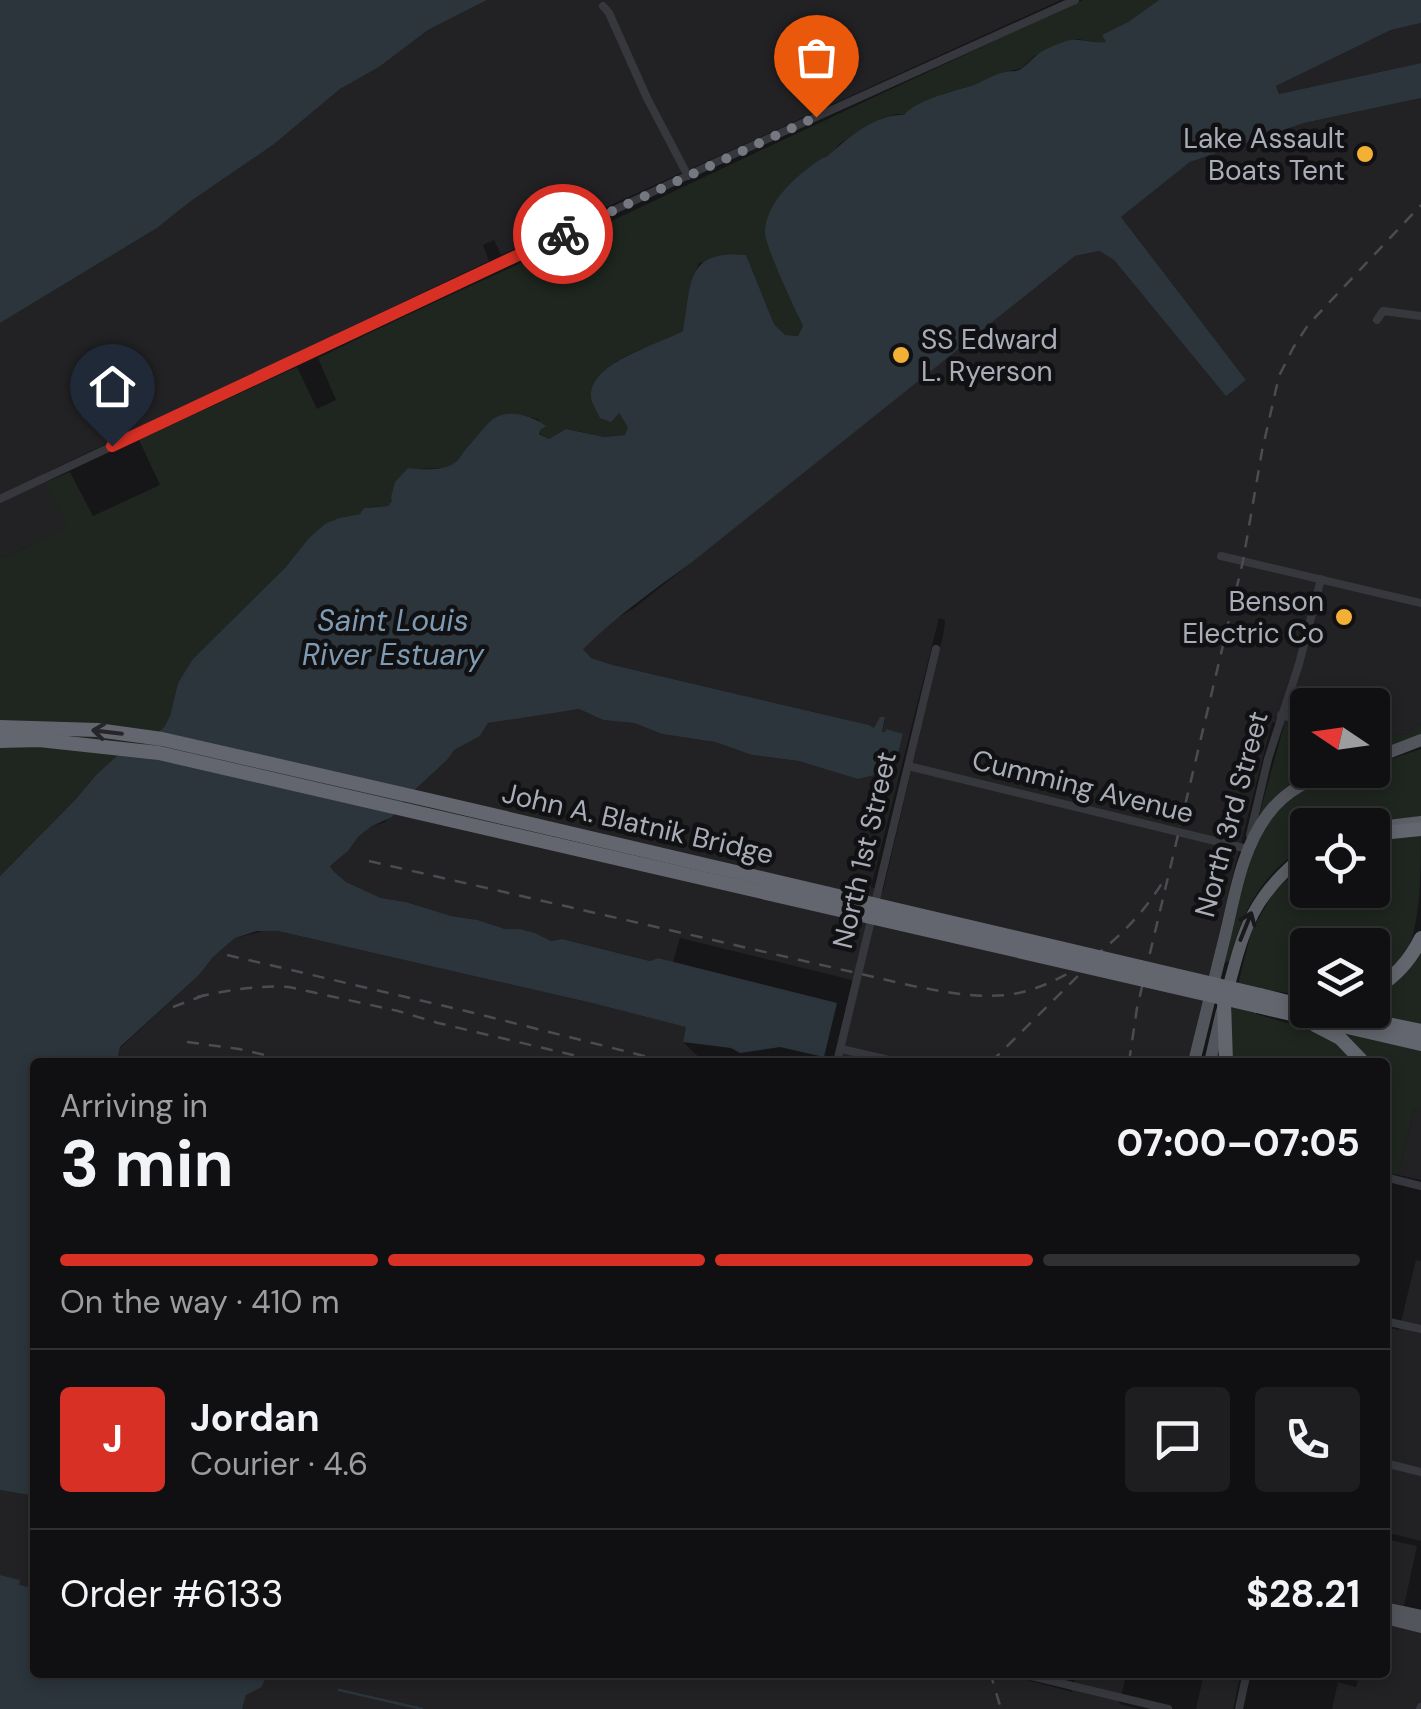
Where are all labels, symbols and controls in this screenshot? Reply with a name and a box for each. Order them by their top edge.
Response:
pin [774,15,859,118]
icon: bag [789,30,844,85]
place label: Lake Assault Boats Tent [1183,120,1345,189]
marker: Lake Assault Boats Tent [1354,143,1376,165]
courier [513,184,613,284]
icon: bike [536,207,591,262]
place label: SS Edward L. Ryerson [921,321,1058,390]
pin [70,344,155,447]
marker: SS Edward L. Ryerson [890,344,912,366]
icon: home [85,359,140,414]
place label: Benson Electric Co [1182,583,1324,652]
water label: Saint Louis River Estuary [302,601,485,674]
marker: Benson Electric Co [1333,606,1355,628]
north arrow [1290,688,1390,788]
map controls [1290,688,1390,1028]
street label: North 3rd Street [1186,707,1277,921]
one-way arrow [92,722,124,741]
street label: Cumming Avenue [968,741,1197,832]
street label: North 1st Street [824,748,905,952]
street label: John A. Blatnik Bridge [498,774,777,873]
button: locate [1290,808,1390,908]
one-way arrow [1239,912,1257,942]
button: layers [1290,928,1390,1028]
text: Arriving in [60,1085,208,1127]
text: 07:00–07:05 [1116,1118,1360,1168]
text: 3 min [60,1122,234,1206]
text: On the way · 410 m [60,1281,340,1323]
button: chat [1125,1387,1230,1492]
button: phone [1255,1387,1360,1492]
text: Jordan [190,1393,320,1443]
text: J [102,1414,123,1464]
text: Courier · 4.6 [190,1443,368,1485]
text: Order #6133 [60,1569,284,1619]
text: $28.21 [1246,1569,1360,1619]

